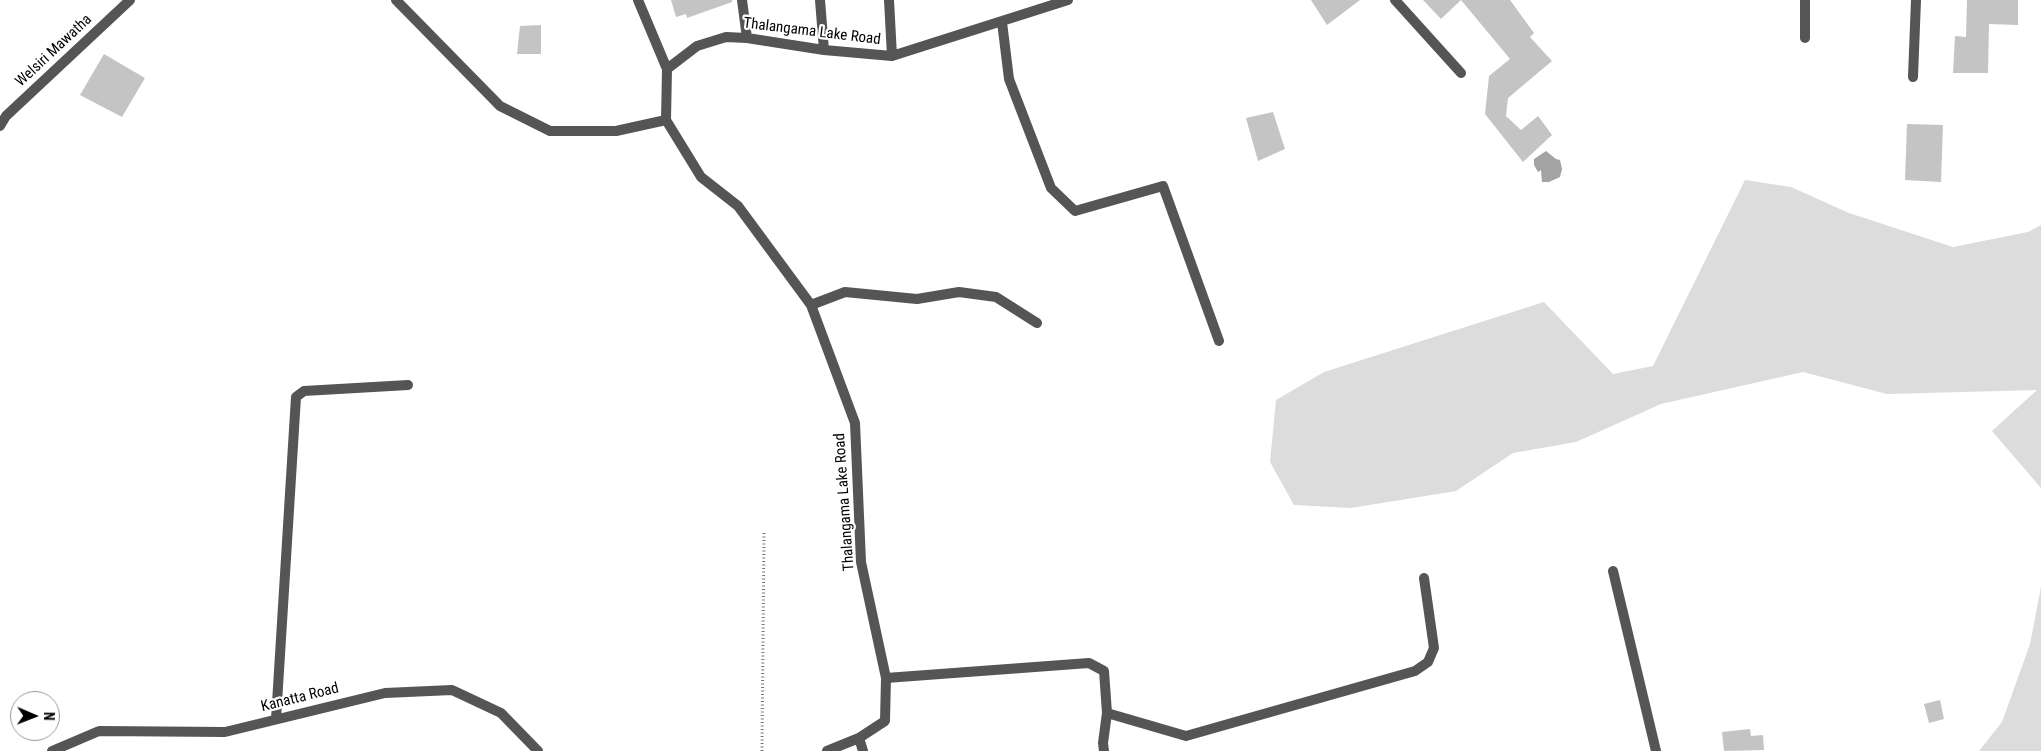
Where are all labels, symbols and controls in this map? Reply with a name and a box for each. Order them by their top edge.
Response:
street label: Welsiri Mawatha [12,11,96,91]
street label: Thalangama Lake Road [742,15,882,49]
street label: Thalangama Lake Road [831,432,859,572]
street label: Kanatta Road [259,680,341,716]
north arrow [10,691,60,741]
text: N [41,712,57,721]

